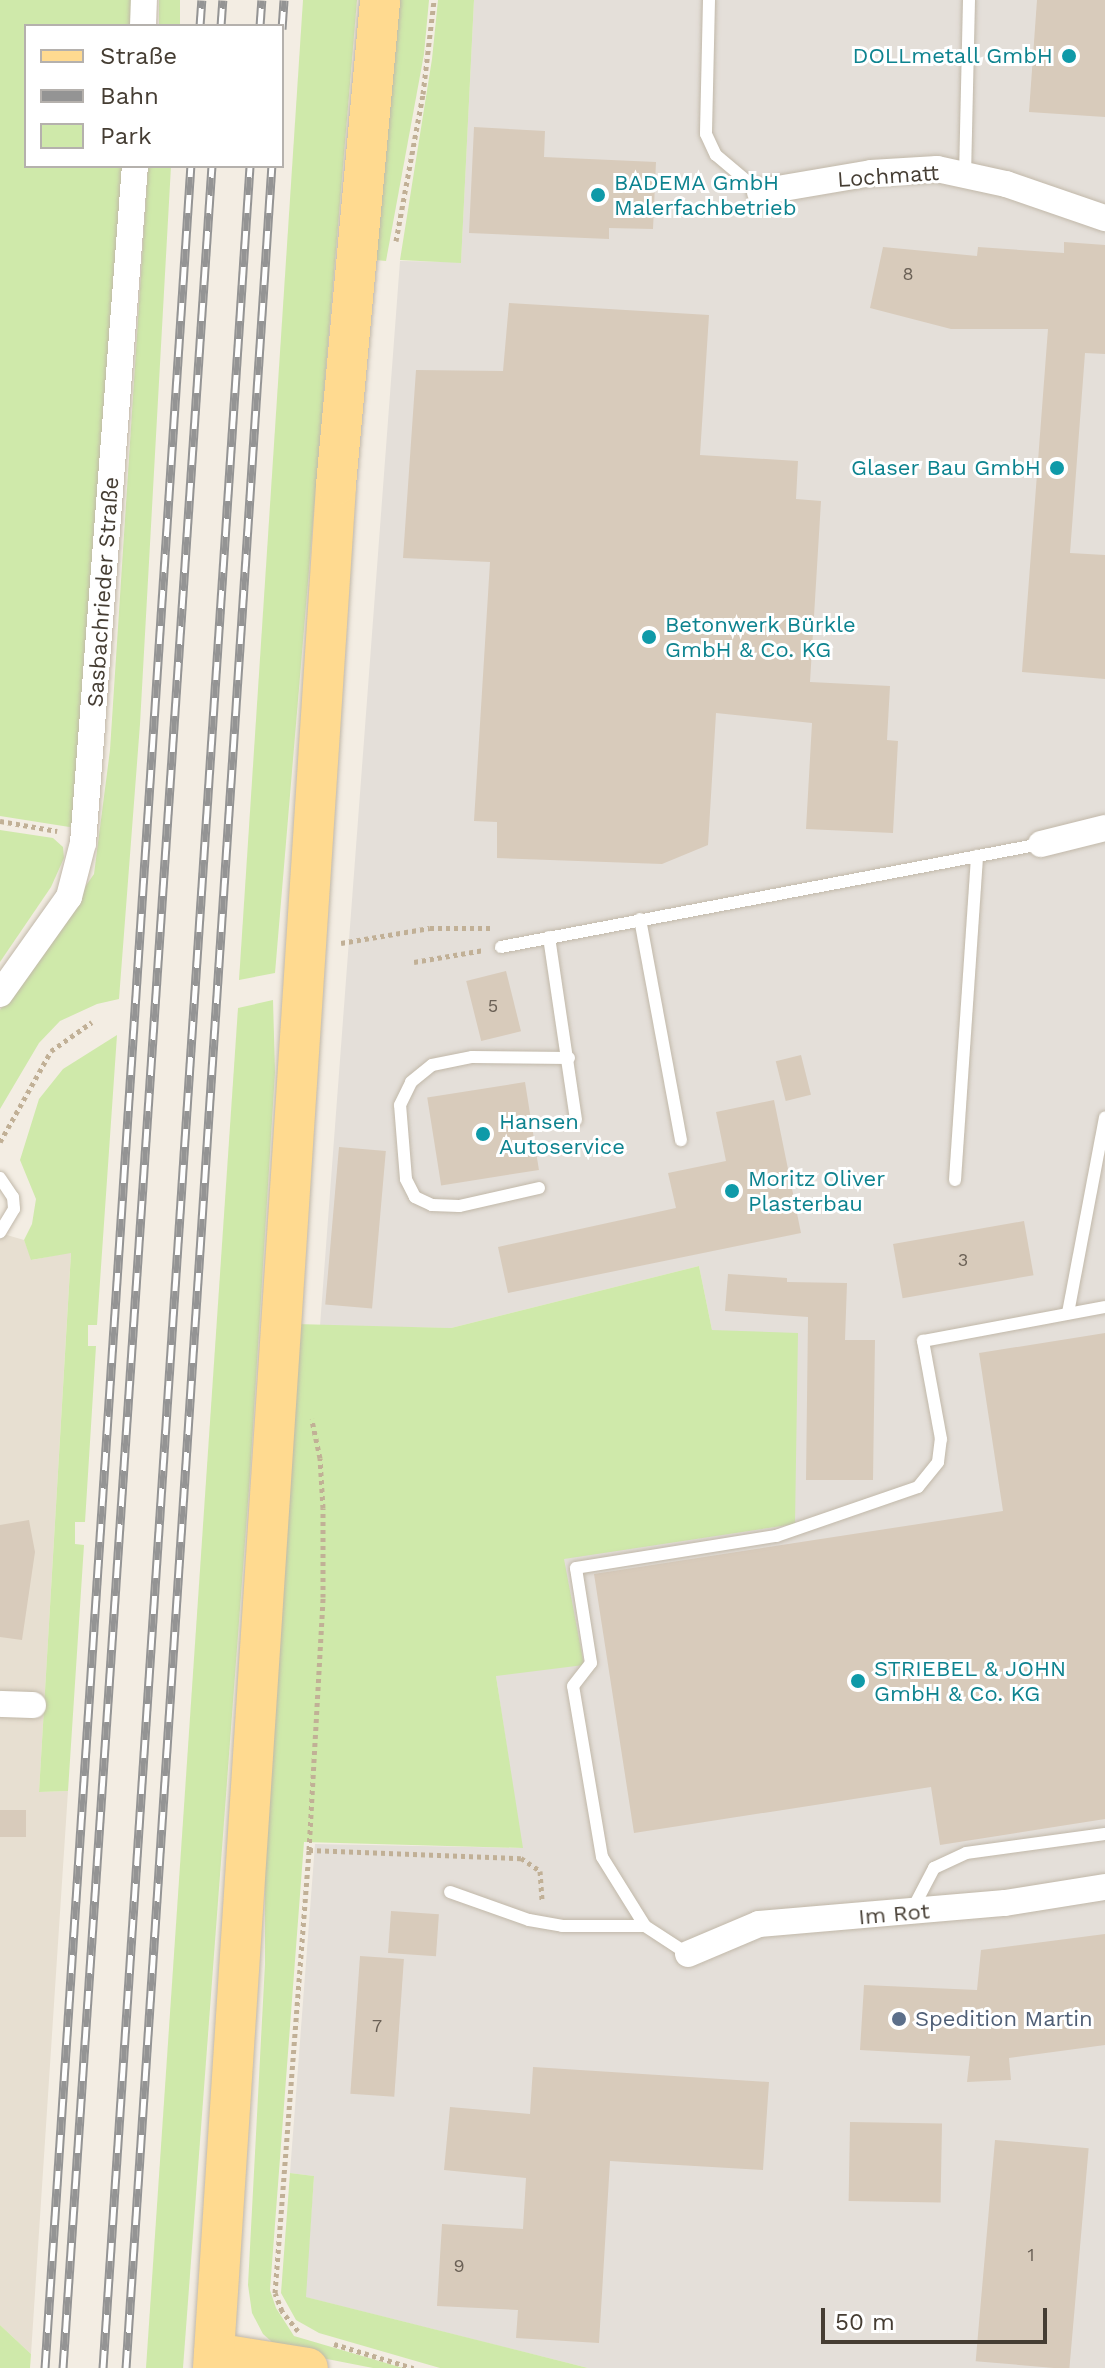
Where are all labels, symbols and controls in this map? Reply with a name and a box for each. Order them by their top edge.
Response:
legend [24,24,284,168]
text: Straße [100,42,177,70]
place label: DOLLmetall GmbH [852,43,1053,69]
marker: DOLLmetall GmbH [1060,47,1078,65]
text: Bahn [100,82,159,110]
text: Park [100,122,152,150]
street label: Lochmatt [836,159,940,193]
place label: BADEMA GmbH Malerfachbetrieb [614,169,797,220]
marker: BADEMA GmbH Malerfachbetrieb [589,186,607,204]
house number: 8 [902,263,914,285]
place label: Glaser Bau GmbH [851,455,1041,481]
marker: Glaser Bau GmbH [1048,459,1066,477]
street label: Sasbachrieder Straße [82,476,124,708]
place label: Betonwerk Bürkle GmbH & Co. KG [665,611,856,662]
marker: Betonwerk Bürkle GmbH & Co. KG [640,628,658,646]
house number: 5 [488,995,498,1017]
place label: Hansen Autoservice [499,1108,625,1160]
marker: Hansen Autoservice [474,1125,492,1143]
place label: Moritz Oliver Plasterbau [748,1165,885,1216]
marker: Moritz Oliver Plasterbau [723,1182,741,1200]
house number: 3 [958,1249,968,1271]
place label: STRIEBEL & JOHN GmbH & Co. KG [874,1655,1067,1706]
marker: STRIEBEL & JOHN GmbH & Co. KG [849,1672,867,1690]
street label: Im Rot [857,1898,931,1930]
place label: Spedition Martin [915,2006,1093,2032]
marker: Spedition Martin [890,2010,908,2028]
house number: 7 [372,2015,382,2037]
house number: 1 [1027,2244,1035,2266]
house number: 9 [453,2255,465,2277]
scale bar [825,2292,1051,2342]
text: 50 m [835,2308,895,2336]

